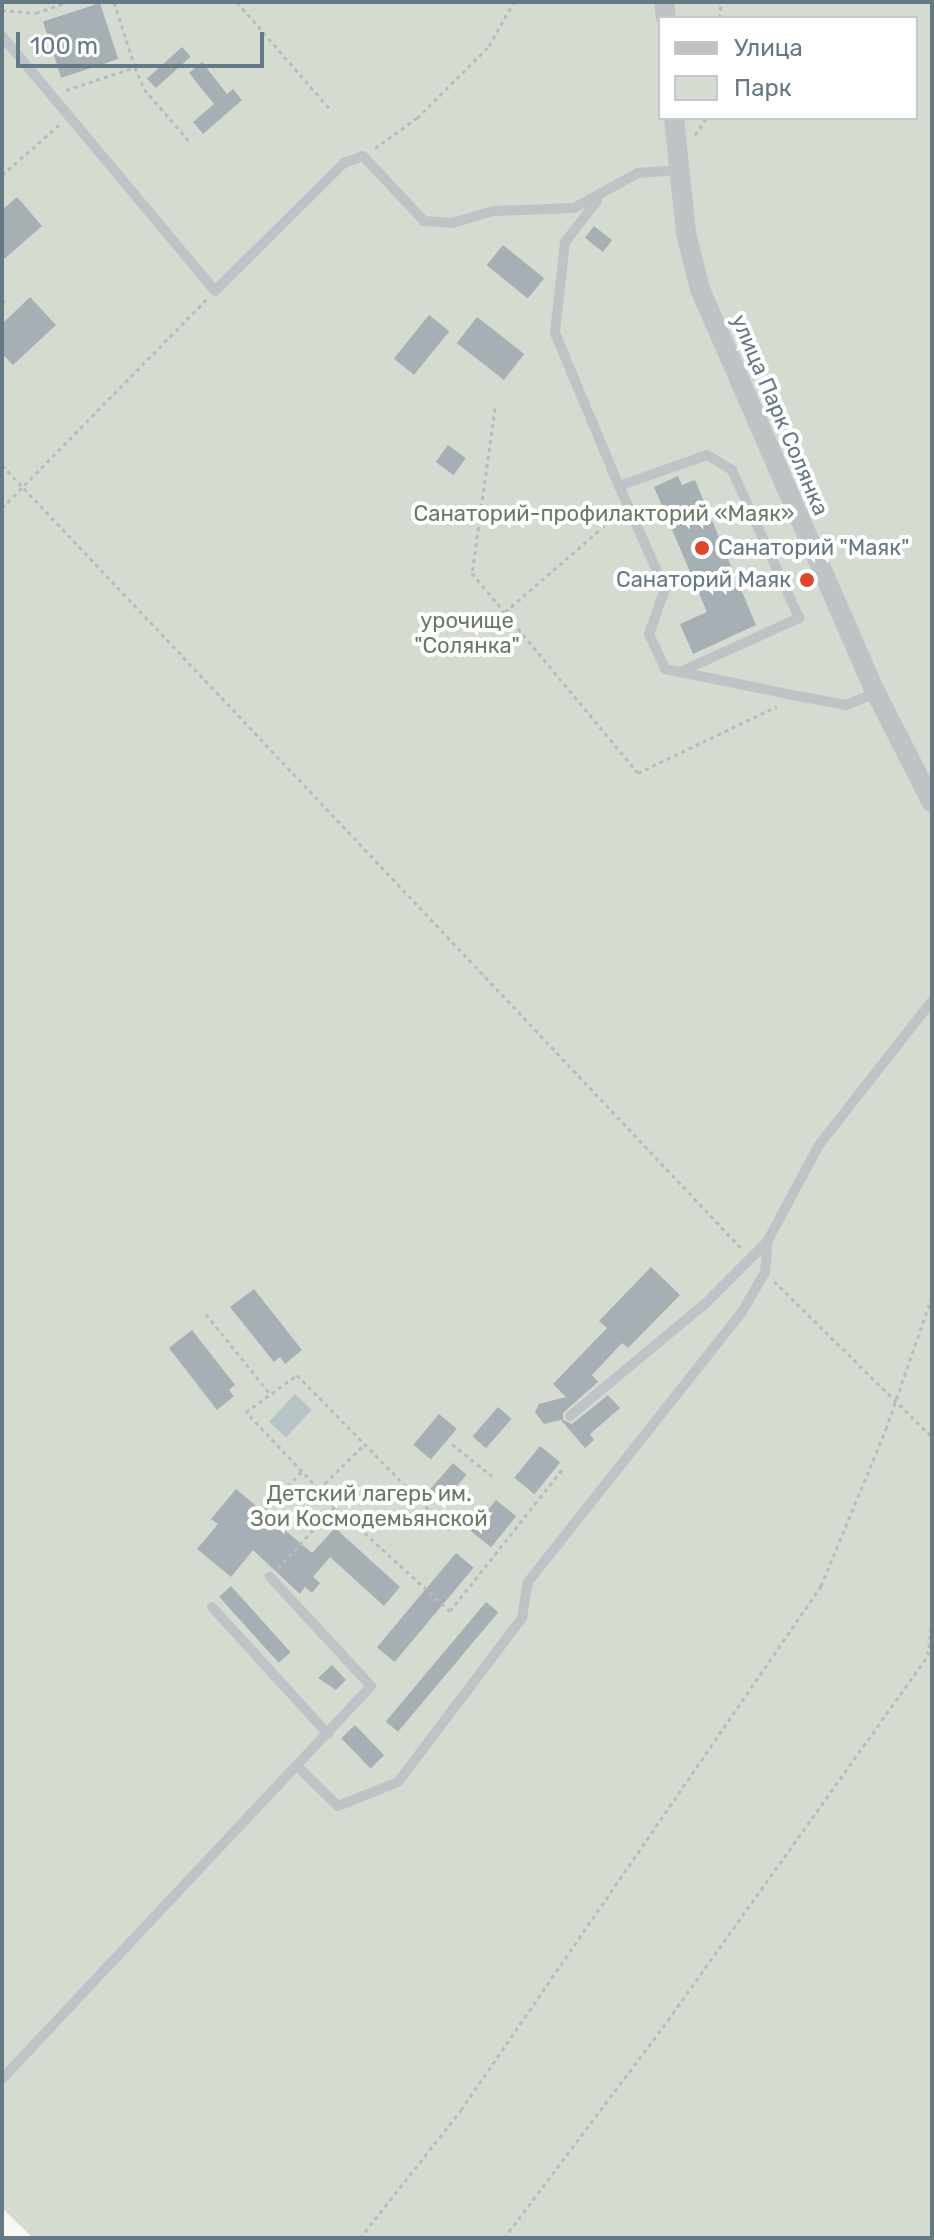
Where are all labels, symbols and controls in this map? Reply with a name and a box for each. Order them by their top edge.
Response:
scale bar [20,16,268,66]
legend [658,16,918,120]
text: 100 m [30,32,98,60]
text: Улица [734,34,803,62]
text: Парк [734,74,792,102]
street label: улица Парк Солянка [726,310,834,520]
park label: Санаторий-профилакторий «Маяк» [414,501,794,527]
place label: Санаторий "Маяк" [718,535,909,561]
marker: Санаторий "Маяк" [693,539,711,557]
place label: Санаторий Маяк [616,567,791,593]
marker: Санаторий Маяк [798,571,816,589]
park label: урочище "Солянка" [414,607,520,658]
park label: Детский лагерь им. Зои Космодемьянской [250,1480,488,1532]

